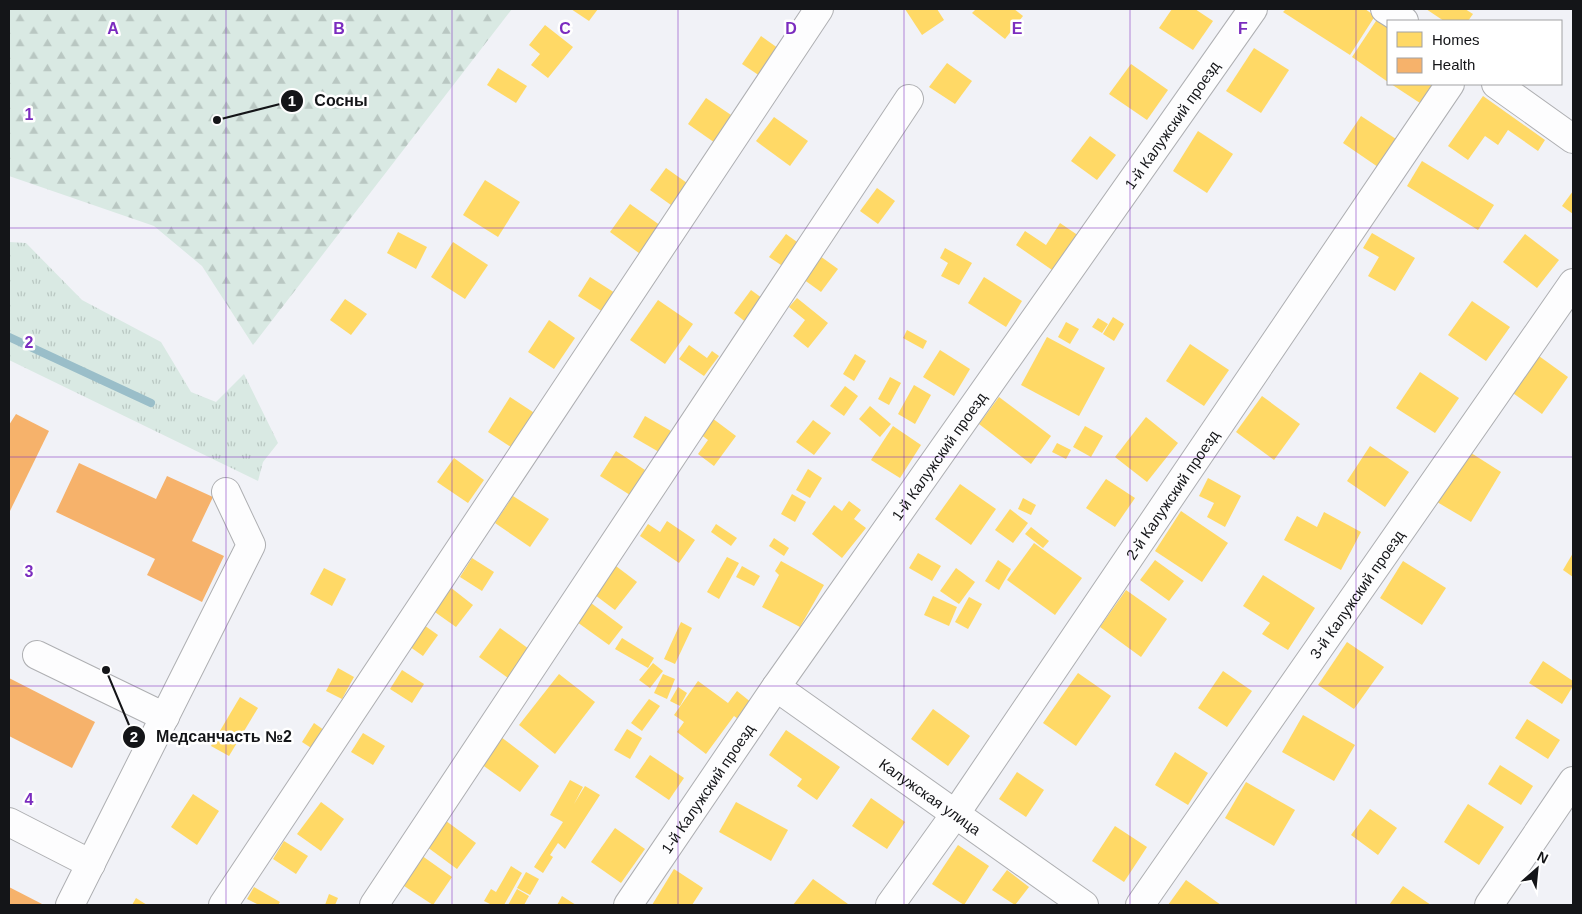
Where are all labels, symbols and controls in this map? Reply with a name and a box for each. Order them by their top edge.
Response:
text: A [107,20,119,37]
text: B [333,20,345,37]
text: C [559,20,571,37]
text: D [785,20,797,37]
text: E [1012,20,1023,37]
text: F [1238,20,1248,37]
legend [1387,20,1562,85]
text: Homes [1432,31,1480,48]
text: Health [1432,56,1475,73]
street label: 1-й Калужский проезд [1121,57,1223,192]
callout: Сосны [279,85,378,116]
text: 1 [288,92,296,109]
text: Сосны [314,92,368,109]
text: 1 [25,106,34,123]
text: 2 [25,334,34,351]
street label: 1-й Калужский проезд [888,388,990,523]
street label: 2-й Калужский проезд [1122,426,1222,562]
street label: 3-й Калужский проезд [1306,526,1407,661]
text: 3 [25,563,34,580]
street label: 1-й Калужский проезд [657,720,757,856]
callout: Медсанчасть №2 [122,721,302,752]
text: 2 [130,728,138,745]
text: Медсанчасть №2 [156,728,292,745]
street label: Калужская улица [876,755,985,838]
text: 4 [25,791,34,808]
north arrow [1512,844,1562,894]
text: N [1535,848,1551,867]

